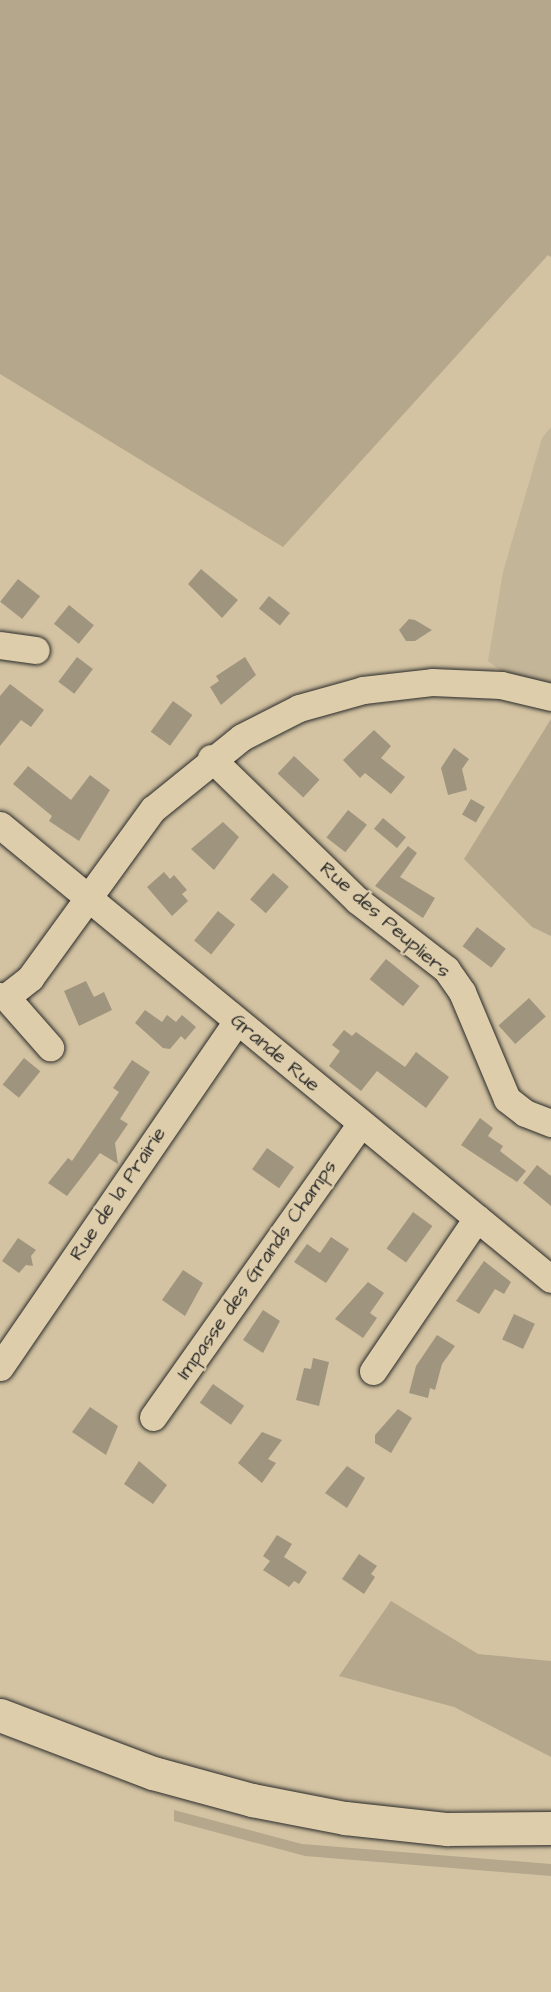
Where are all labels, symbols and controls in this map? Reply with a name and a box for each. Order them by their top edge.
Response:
street label: Rue des Peupliers [315,857,455,983]
street label: Grande Rue [225,1009,325,1097]
street label: Rue de la Prairie [65,1123,171,1265]
street label: Impasse des Grands Champs [172,1156,342,1384]

